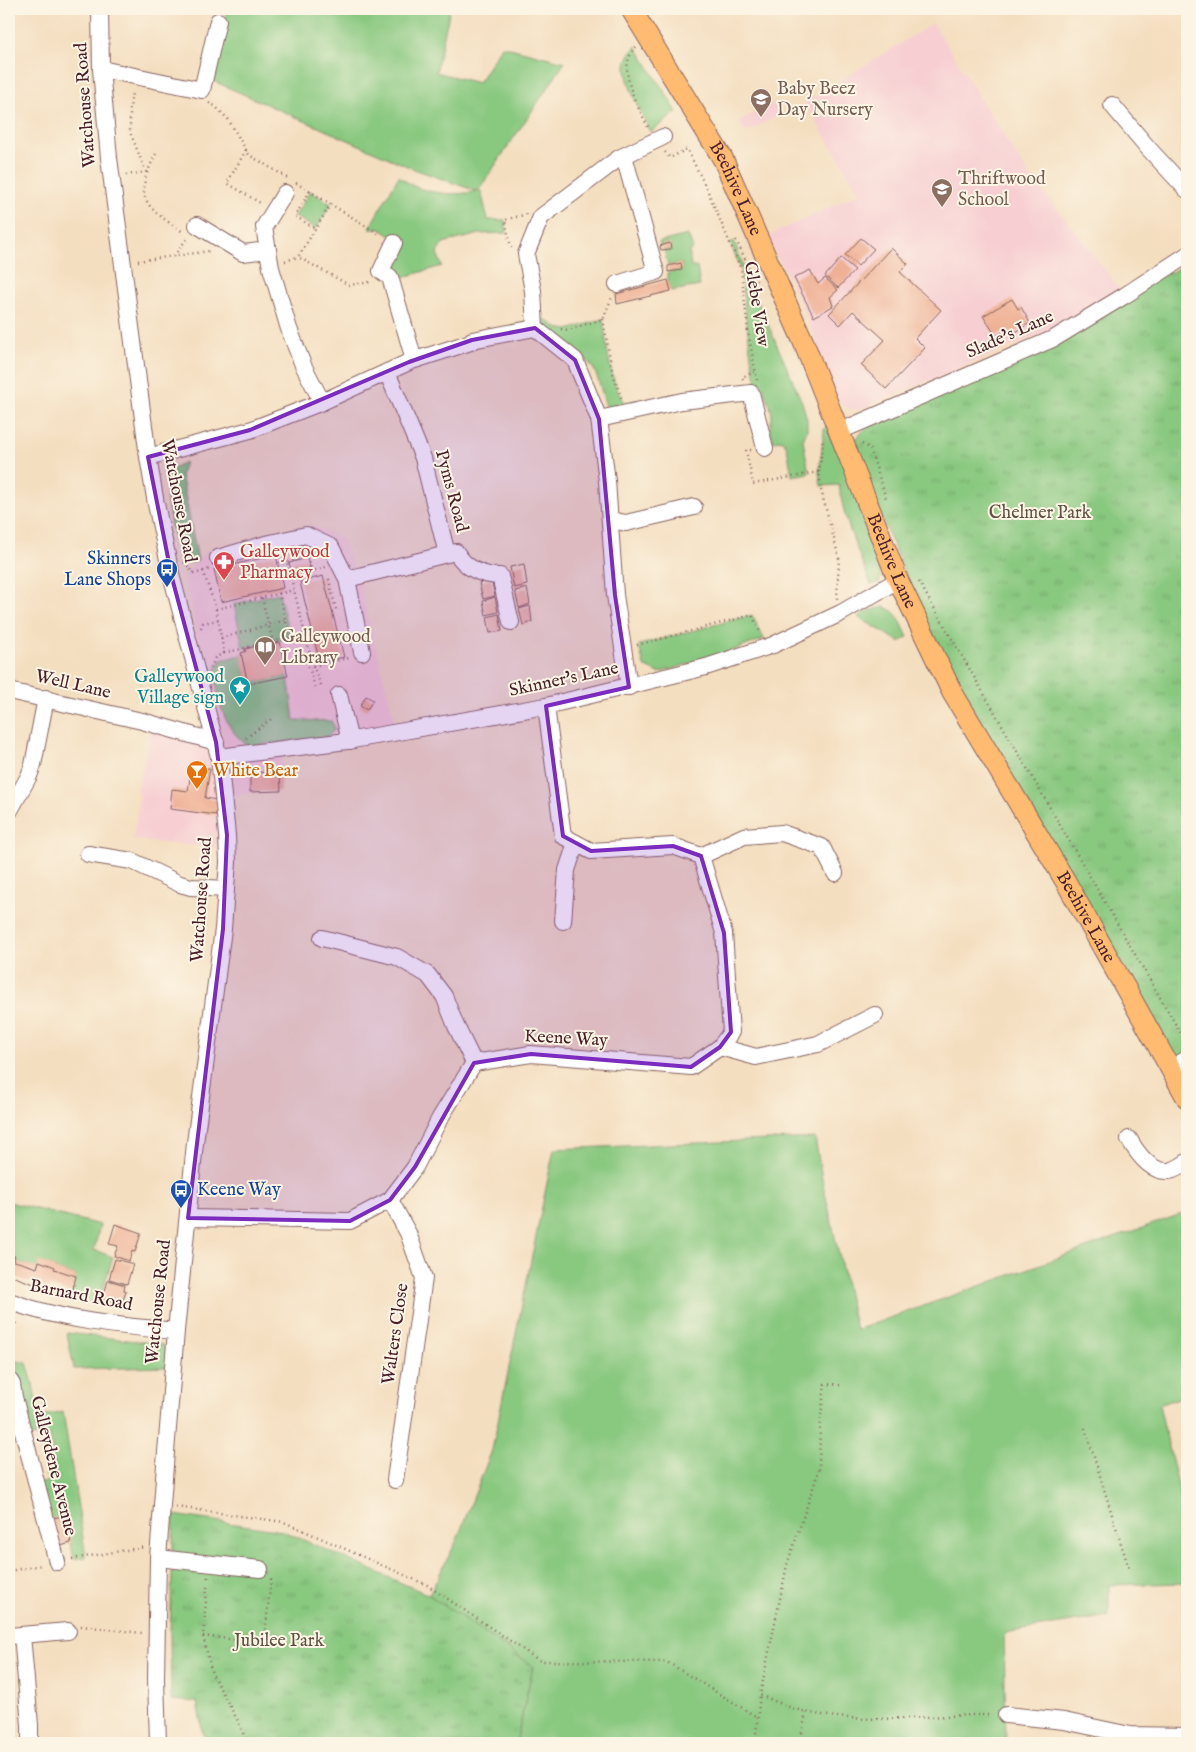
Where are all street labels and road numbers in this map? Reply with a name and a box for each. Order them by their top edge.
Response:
street label: Watchouse Road [70,41,102,168]
street label: Beehive Lane [703,137,767,239]
street label: Glebe View [738,260,774,349]
street label: Slade's Lane [963,306,1057,364]
street label: Watchouse Road [155,437,201,565]
street label: Pyms Road [429,447,473,535]
street label: Beehive Lane [861,510,922,613]
street label: Skinner's Lane [507,657,621,703]
street label: Well Lane [33,665,113,705]
street label: Watchouse Road [186,836,218,963]
street label: Beehive Lane [1051,867,1120,967]
street label: Keene Way [524,1025,609,1053]
street label: Watchouse Road [141,1238,177,1366]
street label: Barnard Road [28,1275,135,1317]
street label: Walters Close [378,1282,414,1386]
street label: Galleydene Avenue [25,1394,81,1538]

